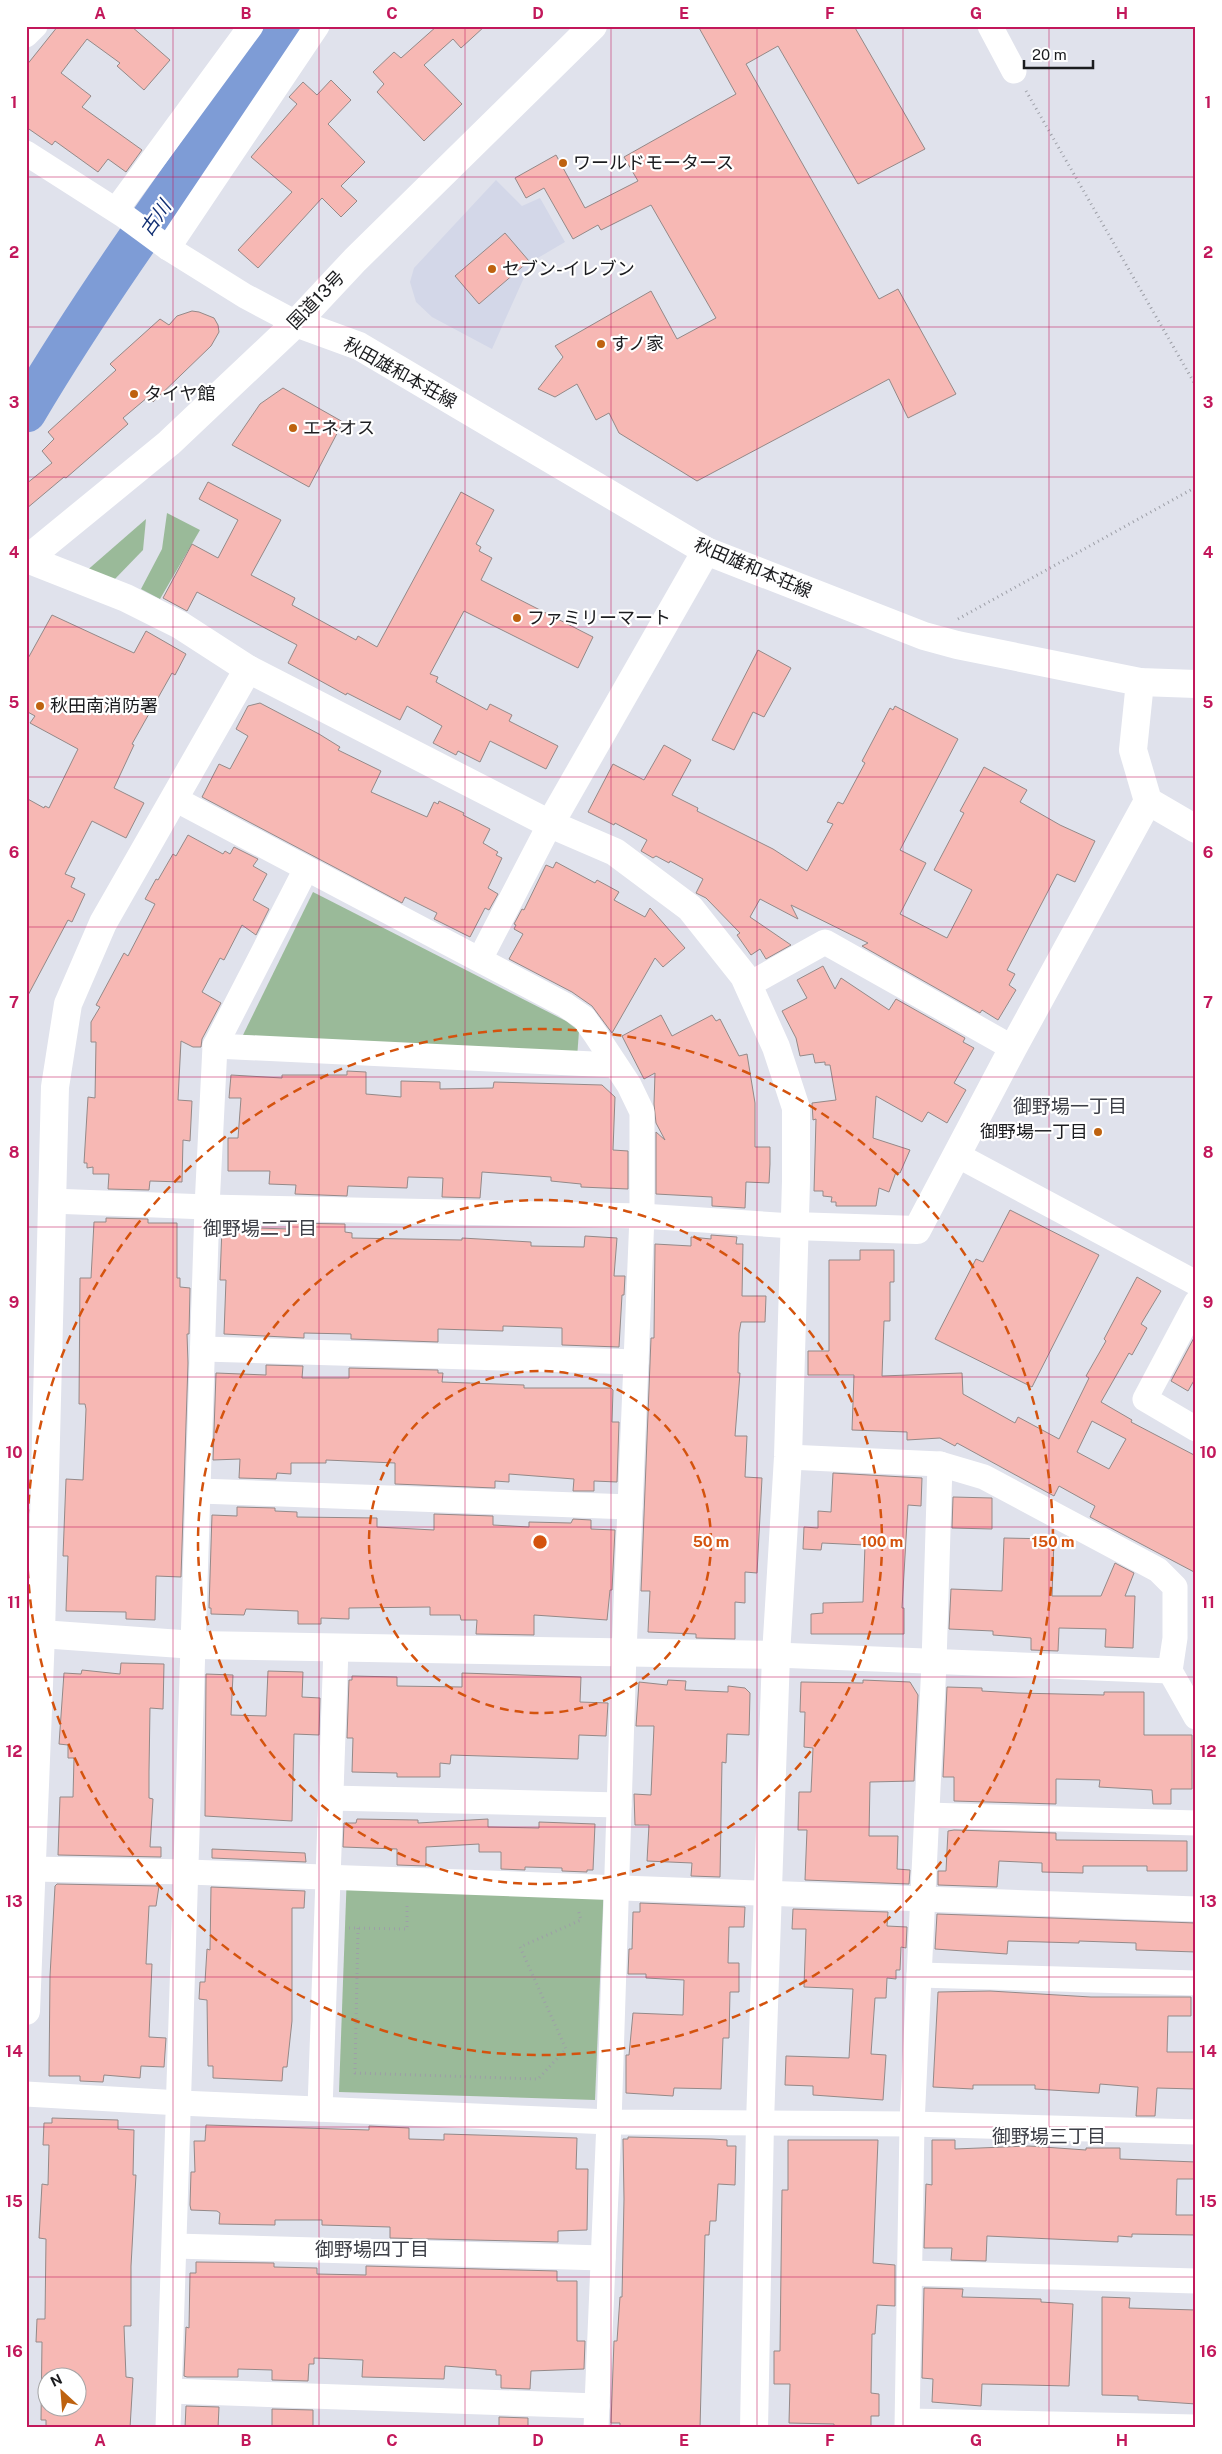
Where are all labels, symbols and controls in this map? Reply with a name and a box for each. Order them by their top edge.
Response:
text: A [94,4,106,23]
text: B [241,4,252,23]
text: C [386,4,398,23]
text: D [532,4,544,23]
text: E [679,4,689,23]
text: F [825,4,835,23]
text: G [970,4,982,23]
text: H [1116,4,1128,23]
scale bar [1024,38,1093,70]
text: 20 m [1032,46,1067,63]
text: 1 [11,93,17,112]
text: 1 [1205,93,1211,112]
place label: ワールドモータース [573,152,734,173]
marker: ワールドモータース [557,157,569,169]
water label: 古川 [135,194,176,240]
text: 2 [9,243,19,262]
text: 2 [1203,243,1213,262]
place label: セブン-イレブン [502,258,635,279]
marker: セブン-イレブン [486,263,498,275]
street label: 国道13号 [283,266,348,333]
street label: 秋田雄和本荘線 [340,333,460,412]
place label: すノ家 [611,333,664,354]
marker: すノ家 [595,338,607,350]
place label: タイヤ館 [144,383,215,404]
marker: タイヤ館 [128,388,140,400]
text: 3 [9,393,19,412]
text: 3 [1203,393,1213,412]
place label: エネオス [303,417,375,438]
marker: エネオス [287,422,299,434]
street label: 秋田雄和本荘線 [691,533,815,602]
text: 4 [9,543,20,562]
text: 4 [1203,543,1214,562]
place label: ファミリーマート [527,607,671,628]
marker: ファミリーマート [511,612,523,624]
text: 5 [9,693,20,712]
text: 5 [1203,693,1214,712]
place label: 秋田南消防署 [50,695,158,716]
marker: 秋田南消防署 [34,700,46,712]
text: 6 [9,843,19,862]
text: 6 [1203,843,1213,862]
text: 7 [9,993,19,1012]
text: 7 [1203,993,1213,1012]
district label: 御野場一丁目 [1013,1095,1127,1117]
place label: 御野場一丁目 [980,1121,1088,1142]
marker: 御野場一丁目 [1092,1126,1104,1138]
text: 8 [9,1143,20,1162]
text: 8 [1203,1143,1214,1162]
district label: 御野場二丁目 [203,1217,317,1239]
text: 9 [9,1293,19,1312]
text: 9 [1203,1293,1213,1312]
text: 10 [5,1443,23,1462]
text: 10 [1199,1443,1217,1462]
centre of rings [531,1533,549,1551]
text: 50 m [693,1533,729,1550]
text: 100 m [861,1533,903,1550]
text: 150 m [1031,1533,1075,1550]
text: 11 [7,1593,21,1612]
text: 11 [1201,1593,1215,1612]
text: 12 [5,1742,23,1761]
text: 12 [1199,1742,1217,1761]
text: 13 [5,1892,23,1911]
text: 13 [1199,1892,1217,1911]
text: 14 [5,2042,23,2061]
text: 14 [1199,2042,1217,2061]
district label: 御野場三丁目 [992,2125,1106,2147]
text: 15 [5,2192,23,2211]
text: 15 [1199,2192,1217,2211]
district label: 御野場四丁目 [315,2238,429,2260]
text: 16 [5,2342,23,2361]
text: 16 [1199,2342,1217,2361]
north arrow [38,2366,88,2416]
text: N [48,2371,65,2390]
text: A [94,2431,106,2450]
text: B [241,2431,252,2450]
text: C [386,2431,398,2450]
text: D [532,2431,544,2450]
text: E [679,2431,689,2450]
text: F [825,2431,835,2450]
text: G [970,2431,982,2450]
text: H [1116,2431,1128,2450]

